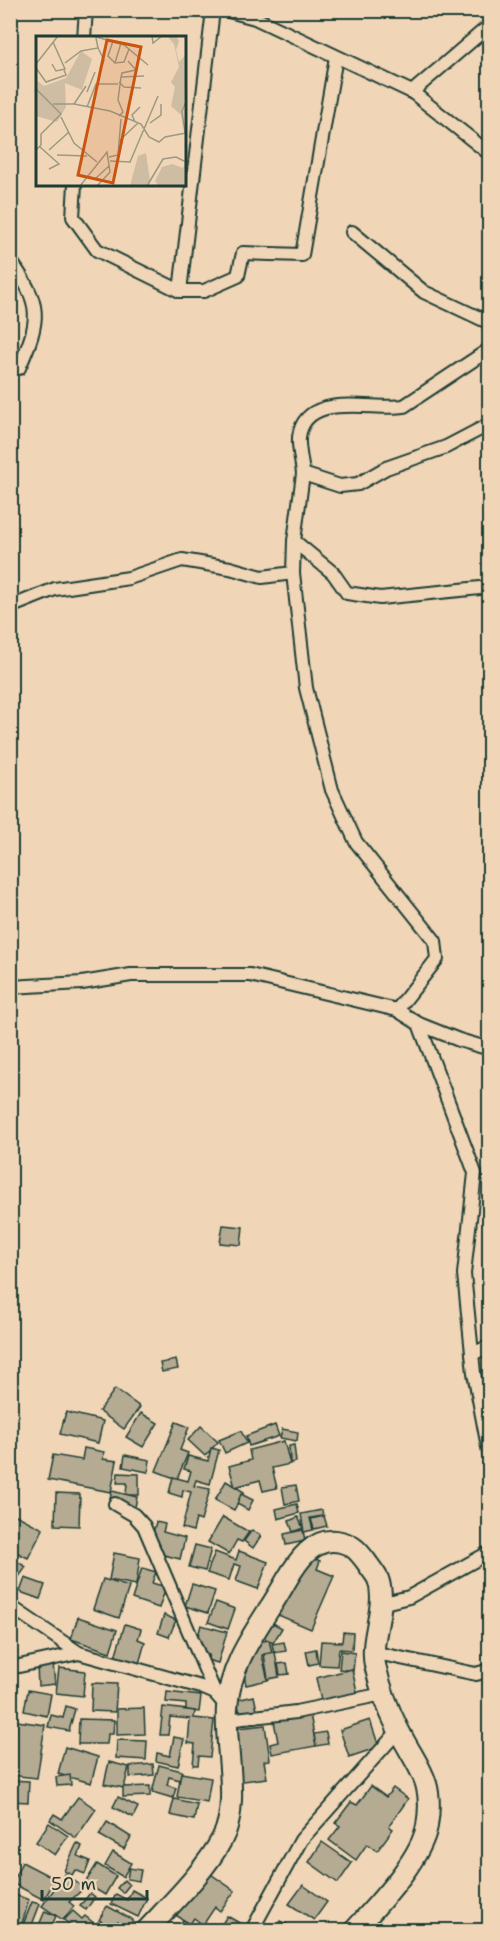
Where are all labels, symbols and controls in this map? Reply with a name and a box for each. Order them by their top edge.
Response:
inset map [36,36,186,186]
scale bar [42,1863,147,1901]
text: 50 m [51,1872,96,1896]

